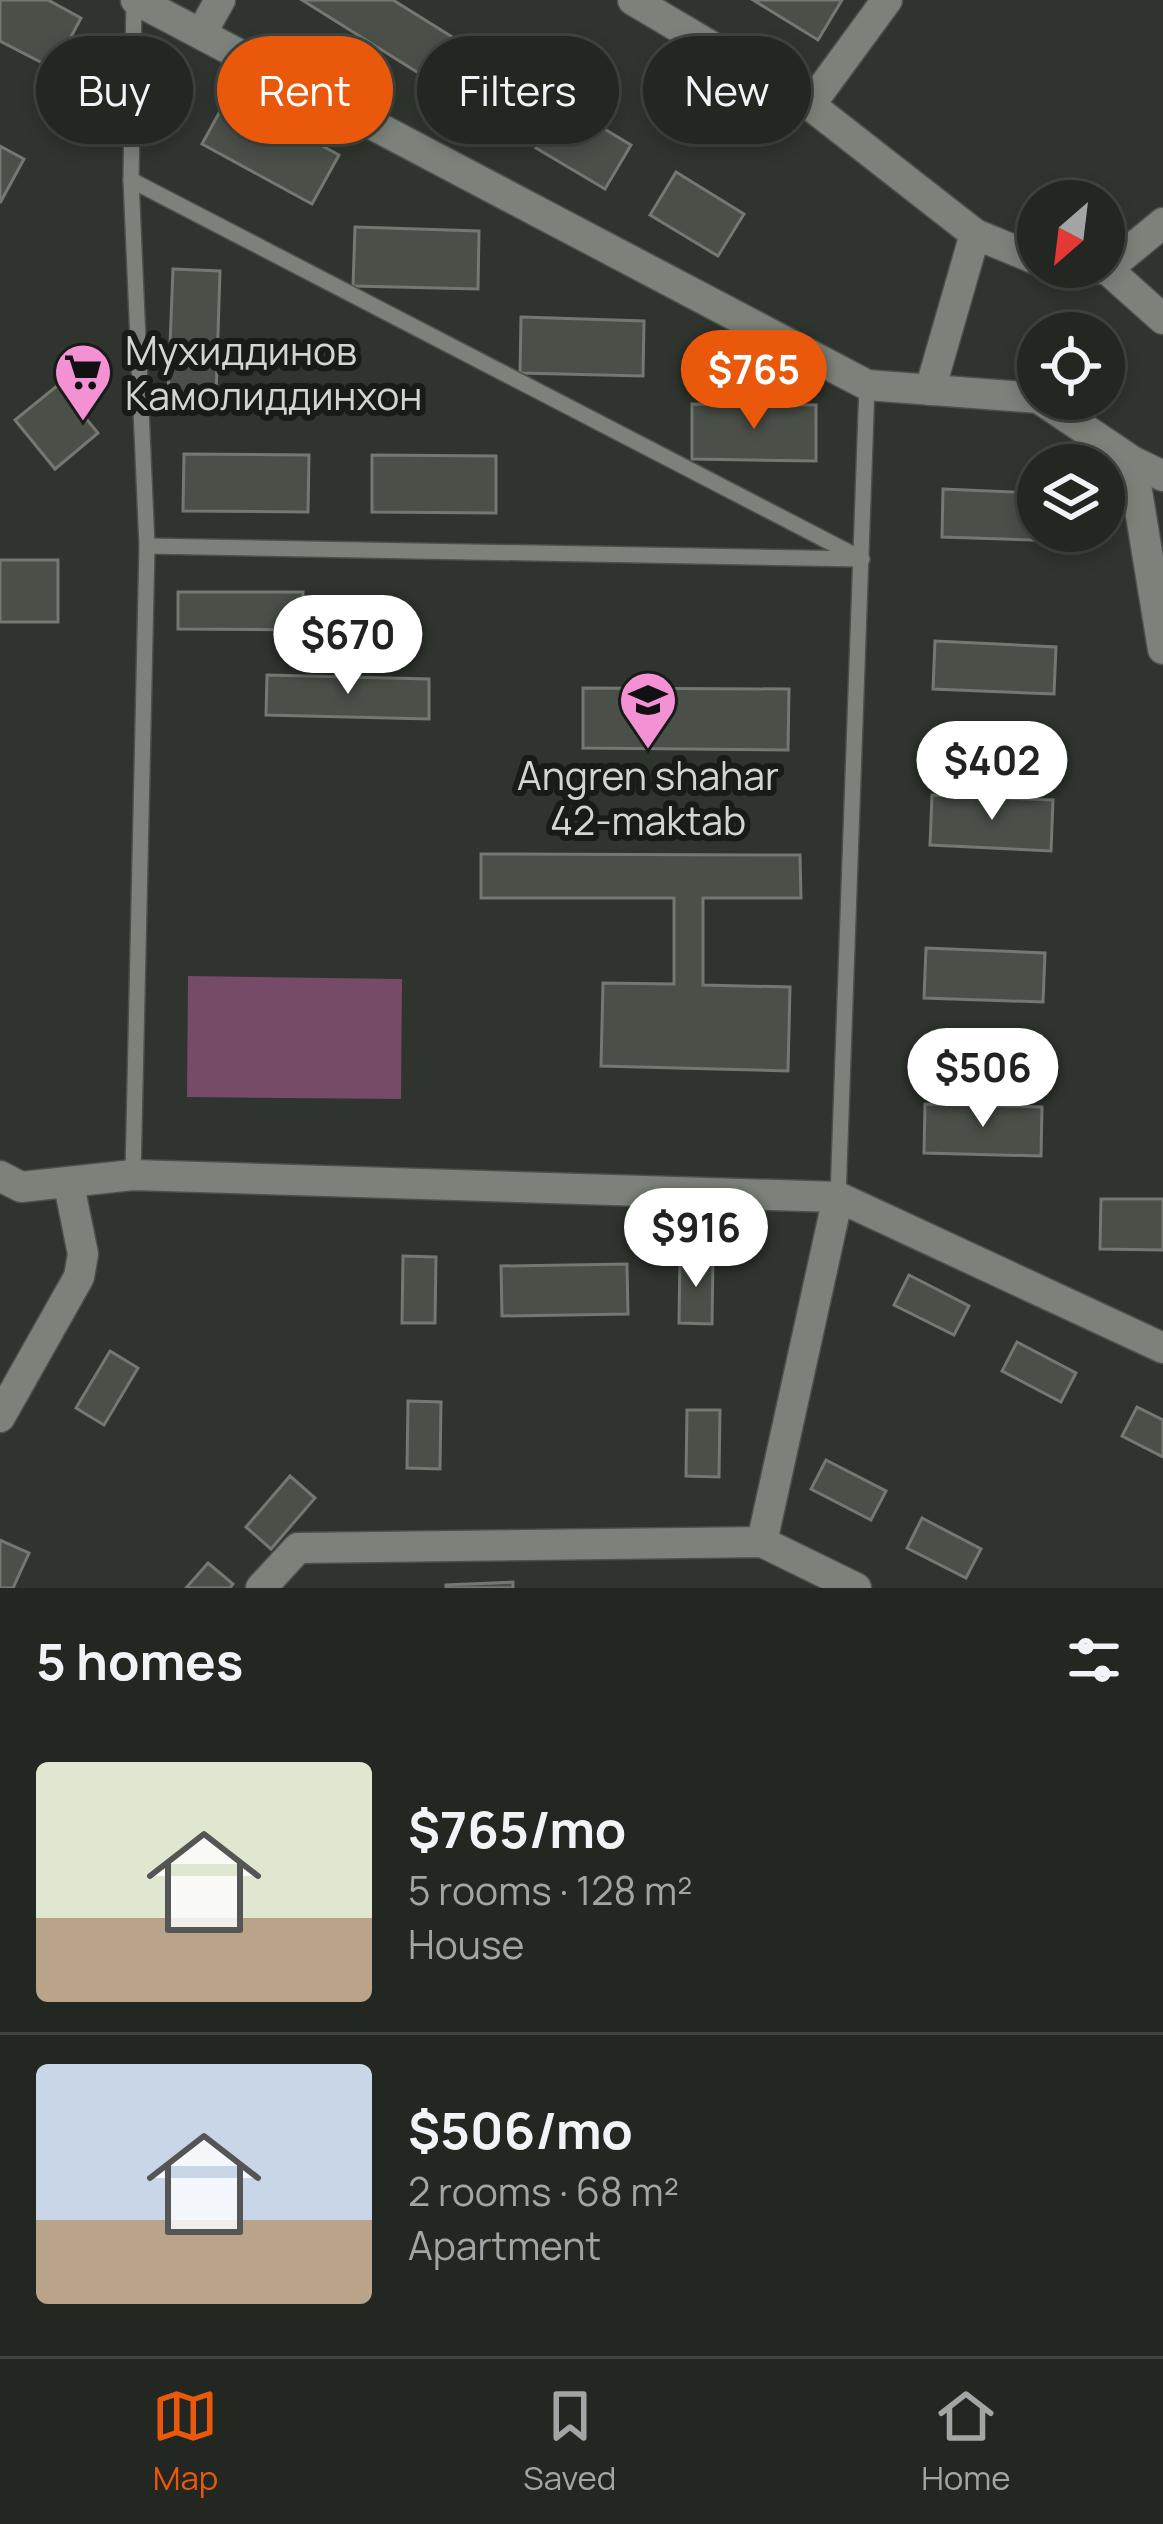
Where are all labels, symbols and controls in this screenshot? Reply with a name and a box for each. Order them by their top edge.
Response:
chip: Buy [36,36,193,144]
chip: Rent [217,36,393,144]
chip: Filters [417,36,619,144]
chip: New [643,36,811,144]
north arrow [1017,180,1125,288]
map controls [1017,180,1125,552]
button: locate [1017,312,1125,420]
place label: Мухиддинов Камолиддинхон [125,323,422,422]
pin: $765 [683,330,825,432]
supermarket icon: Мухиддинов Камолиддинхон [52,341,114,423]
text: $765 [708,342,800,396]
button: layers [1017,444,1125,552]
pin: $670 [277,595,419,697]
text: $670 [300,607,396,661]
school or university icon: Angren shahar 42-maktab [617,669,679,751]
pin: $402 [921,721,1063,823]
text: $402 [943,733,1041,787]
place label: Angren shahar 42-maktab [517,748,779,847]
pin: $506 [912,1028,1054,1130]
text: $506 [934,1040,1032,1094]
pin: $916 [625,1188,767,1290]
text: $916 [651,1200,741,1254]
text: 5 homes [36,1626,243,1695]
icon: filters [1061,1627,1127,1693]
text: $765/mo [408,1794,626,1863]
icon: home [132,1810,276,1954]
text: 5 rooms · 128 m² [408,1863,693,1917]
text: House [408,1917,524,1971]
text: $506/mo [408,2095,633,2164]
icon: home [132,2112,276,2256]
text: 2 rooms · 68 m² [408,2164,679,2218]
text: Apartment [408,2218,601,2272]
tab: Map [152,2383,218,2500]
tab: Saved [523,2383,616,2500]
tab: Home [921,2383,1011,2500]

